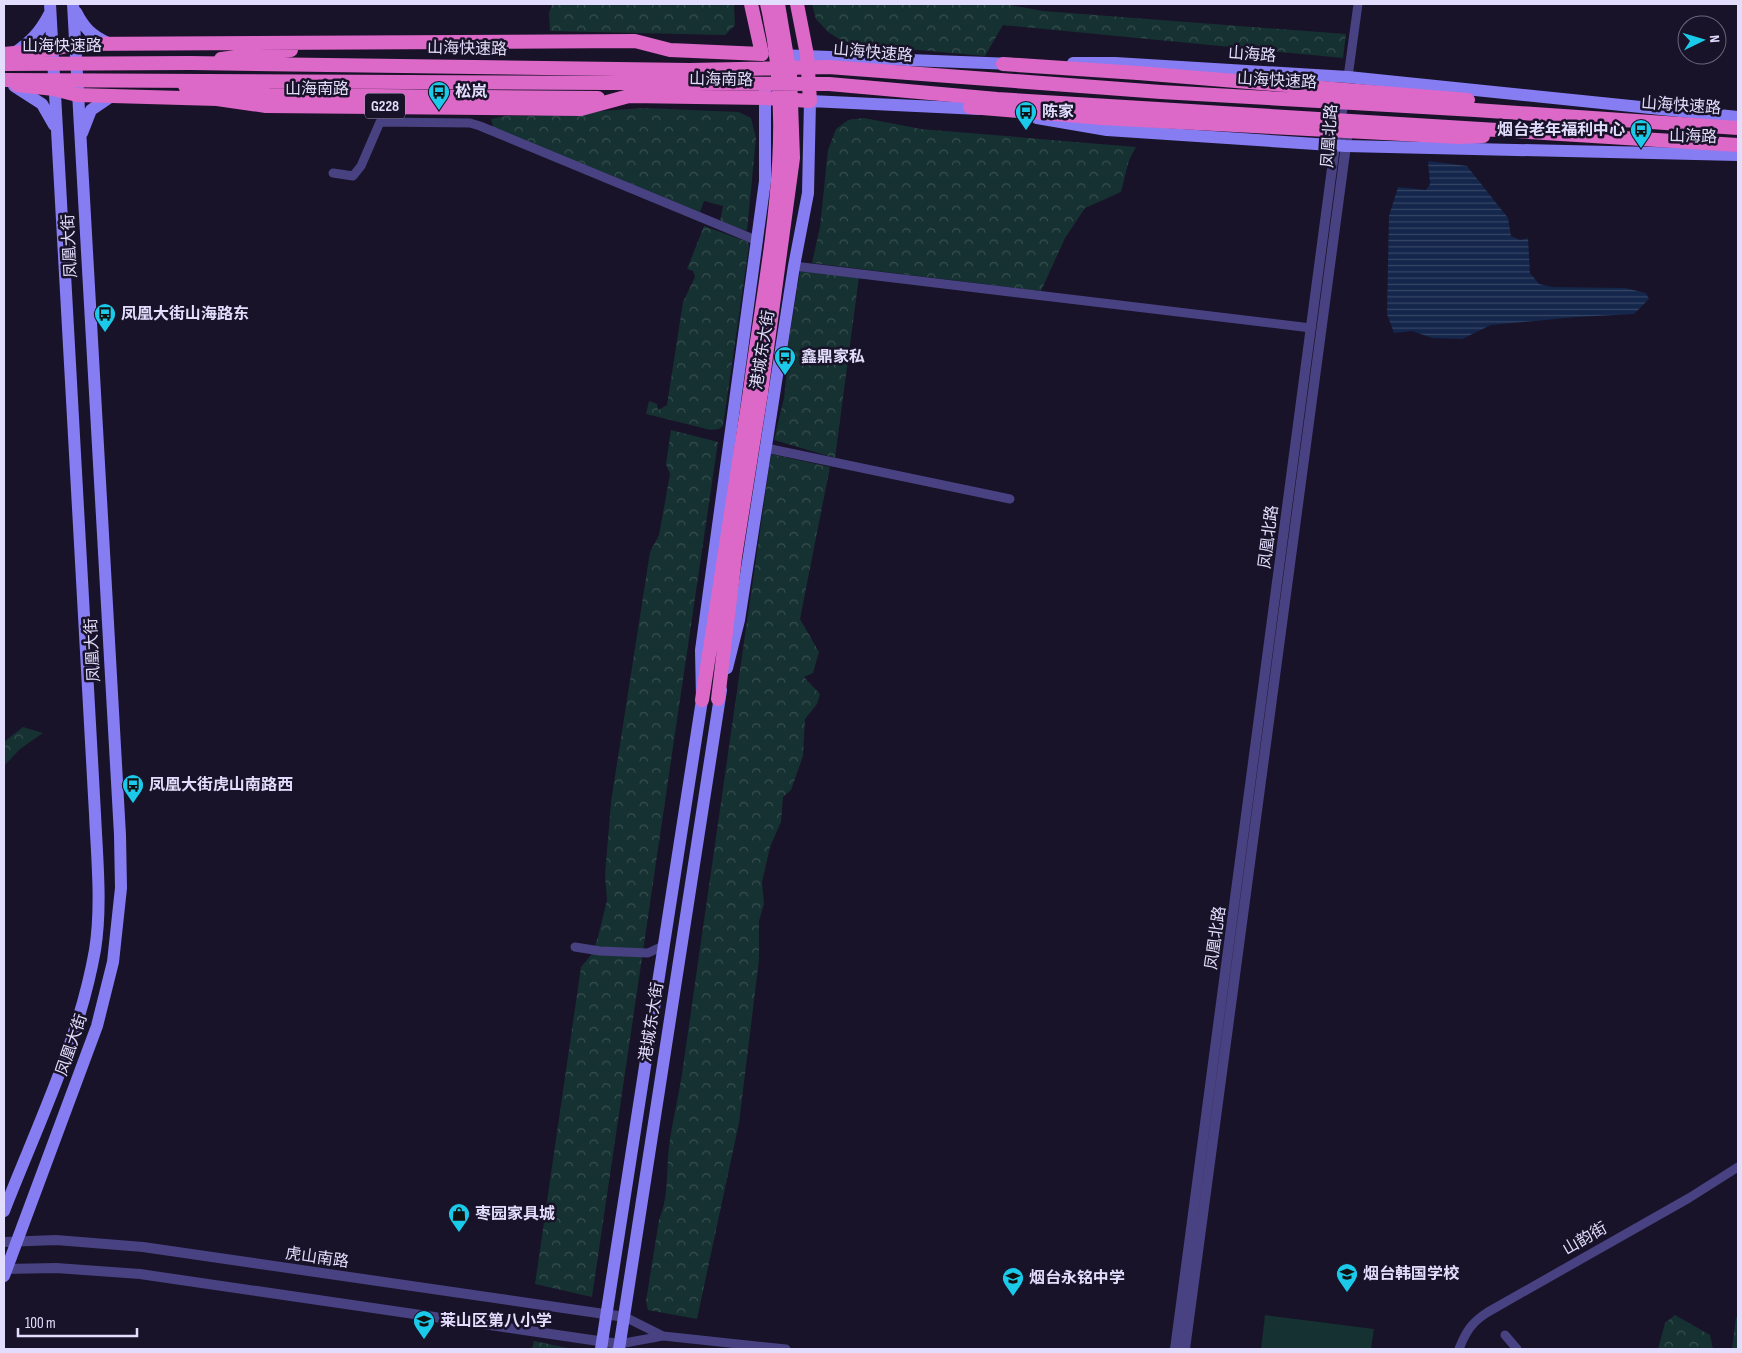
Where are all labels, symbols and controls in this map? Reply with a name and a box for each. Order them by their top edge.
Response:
north arrow [1677,15,1727,65]
text: N [1706,34,1723,43]
street label: 山海快速路 [22,37,102,56]
street label: 山海快速路 [427,39,507,59]
street label: 山海快速路 [832,40,914,66]
street label: 山海路 [1227,44,1277,66]
street label: 山海快速路 [1237,69,1317,93]
street label: 山海南路 [689,70,753,90]
street label: 山海南路 [285,80,349,99]
bus stop icon: 松岚 [427,80,451,111]
place label: 松岚 [455,83,487,102]
road number: G228 [365,94,405,118]
street label: 山海快速路 [1640,94,1722,118]
bus stop icon: 陈家 [1014,100,1038,131]
place label: 陈家 [1042,103,1074,122]
street label: 凤凰北路 [1318,103,1342,169]
bus stop icon: 烟台老年福利中心 [1629,118,1653,149]
place label: 烟台老年福利中心 [1497,121,1625,140]
street label: 山海路 [1669,127,1717,147]
street label: 凤凰大街 [59,214,81,278]
bus stop icon: 凤凰大街山海路东 [93,302,117,333]
place label: 凤凰大街山海路东 [121,305,249,324]
street label: 港城东大街 [747,309,779,391]
bus stop icon: 鑫鼎家私 [773,345,797,376]
place label: 鑫鼎家私 [801,348,865,367]
street label: 凤凰北路 [1256,504,1282,570]
street label: 凤凰大街 [82,618,104,682]
bus stop icon: 凤凰大街虎山南路西 [121,773,145,804]
place label: 凤凰大街虎山南路西 [149,776,293,795]
street label: 凤凰北路 [1202,905,1230,971]
street label: 港城东大街 [636,981,668,1063]
street label: 凤凰大街 [53,1012,91,1078]
shop icon: 枣园家具城 [447,1202,471,1233]
place label: 枣园家具城 [475,1204,555,1224]
street label: 山韵街 [1559,1219,1611,1259]
street label: 虎山南路 [284,1244,350,1272]
school or university icon: 烟台韩国学校 [1335,1262,1359,1293]
place label: 烟台韩国学校 [1363,1264,1460,1284]
school or university icon: 烟台永铭中学 [1001,1266,1025,1297]
place label: 烟台永铭中学 [1029,1269,1125,1288]
scale bar [18,1306,136,1338]
school or university icon: 莱山区第八小学 [412,1309,436,1340]
place label: 莱山区第八小学 [440,1312,552,1331]
text: 100 m [25,1314,56,1333]

